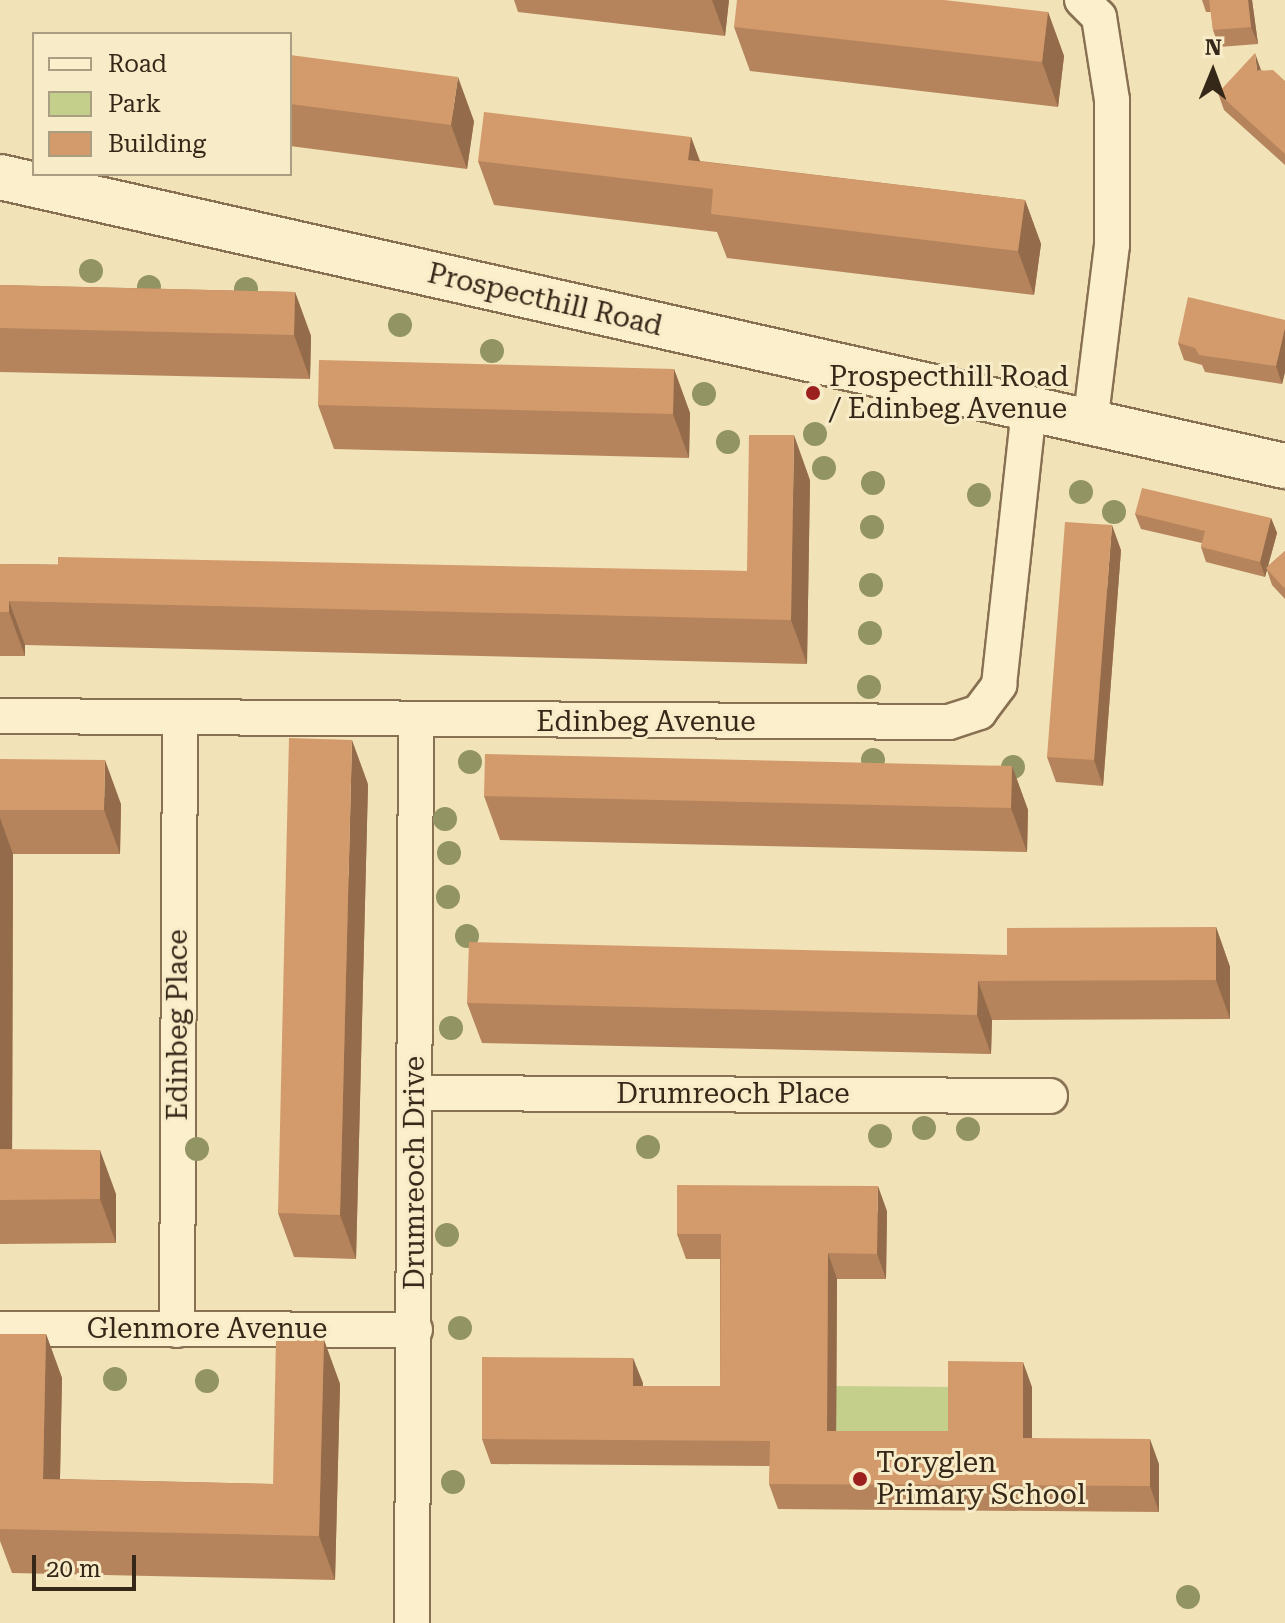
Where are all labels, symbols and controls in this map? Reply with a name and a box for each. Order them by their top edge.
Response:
legend [32,32,292,176]
north arrow [1173,32,1253,112]
text: N [1205,35,1222,60]
text: Road [108,50,167,78]
text: Park [108,90,161,118]
text: Building [108,130,206,158]
street label: Prospecthill Road [424,257,666,343]
place label: Prospecthill Road / Edinbeg Avenue [829,360,1069,426]
marker: Prospecthill Road / Edinbeg Avenue [804,384,822,402]
street label: Edinbeg Avenue [536,705,756,739]
street label: Edinbeg Place [161,929,195,1121]
street label: Drumreoch Drive [398,1056,432,1290]
street label: Drumreoch Place [616,1077,850,1111]
street label: Glenmore Avenue [87,1312,327,1346]
place label: Toryglen Primary School [876,1446,1086,1512]
marker: Toryglen Primary School [851,1470,869,1488]
scale bar [36,1539,140,1589]
text: 20 m [46,1555,101,1583]

